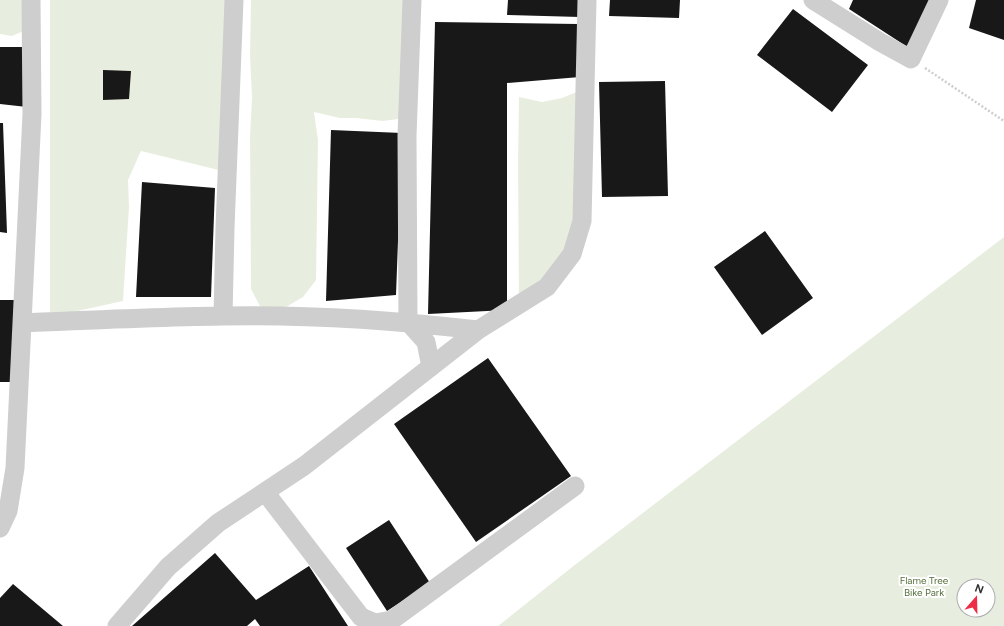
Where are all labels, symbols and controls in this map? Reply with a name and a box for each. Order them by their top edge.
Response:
park label: Flame Tree Bike Park [900,574,949,599]
north arrow [956,578,996,618]
text: N [973,582,985,597]

